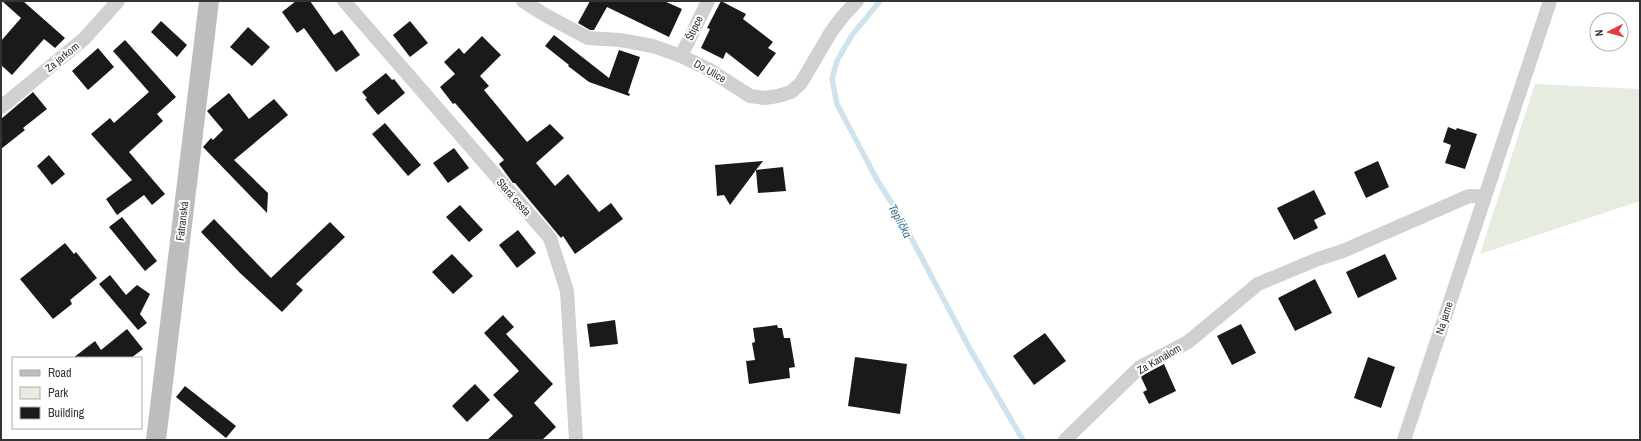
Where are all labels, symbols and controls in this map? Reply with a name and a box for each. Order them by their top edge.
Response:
north arrow [1589,12,1629,52]
street label: Štipce [682,13,706,43]
text: N [1592,29,1606,37]
street label: Za jarkom [42,39,82,75]
street label: Do Ulice [691,56,729,86]
street label: Stará cesta [494,175,534,219]
street label: Fatranská [173,200,191,242]
water label: Teplička [885,201,916,241]
street label: Na jame [1432,300,1456,336]
street label: Za Kanálom [1134,341,1184,377]
legend [12,357,142,429]
text: Road [48,365,72,381]
text: Park [48,385,68,401]
text: Building [48,405,85,421]

